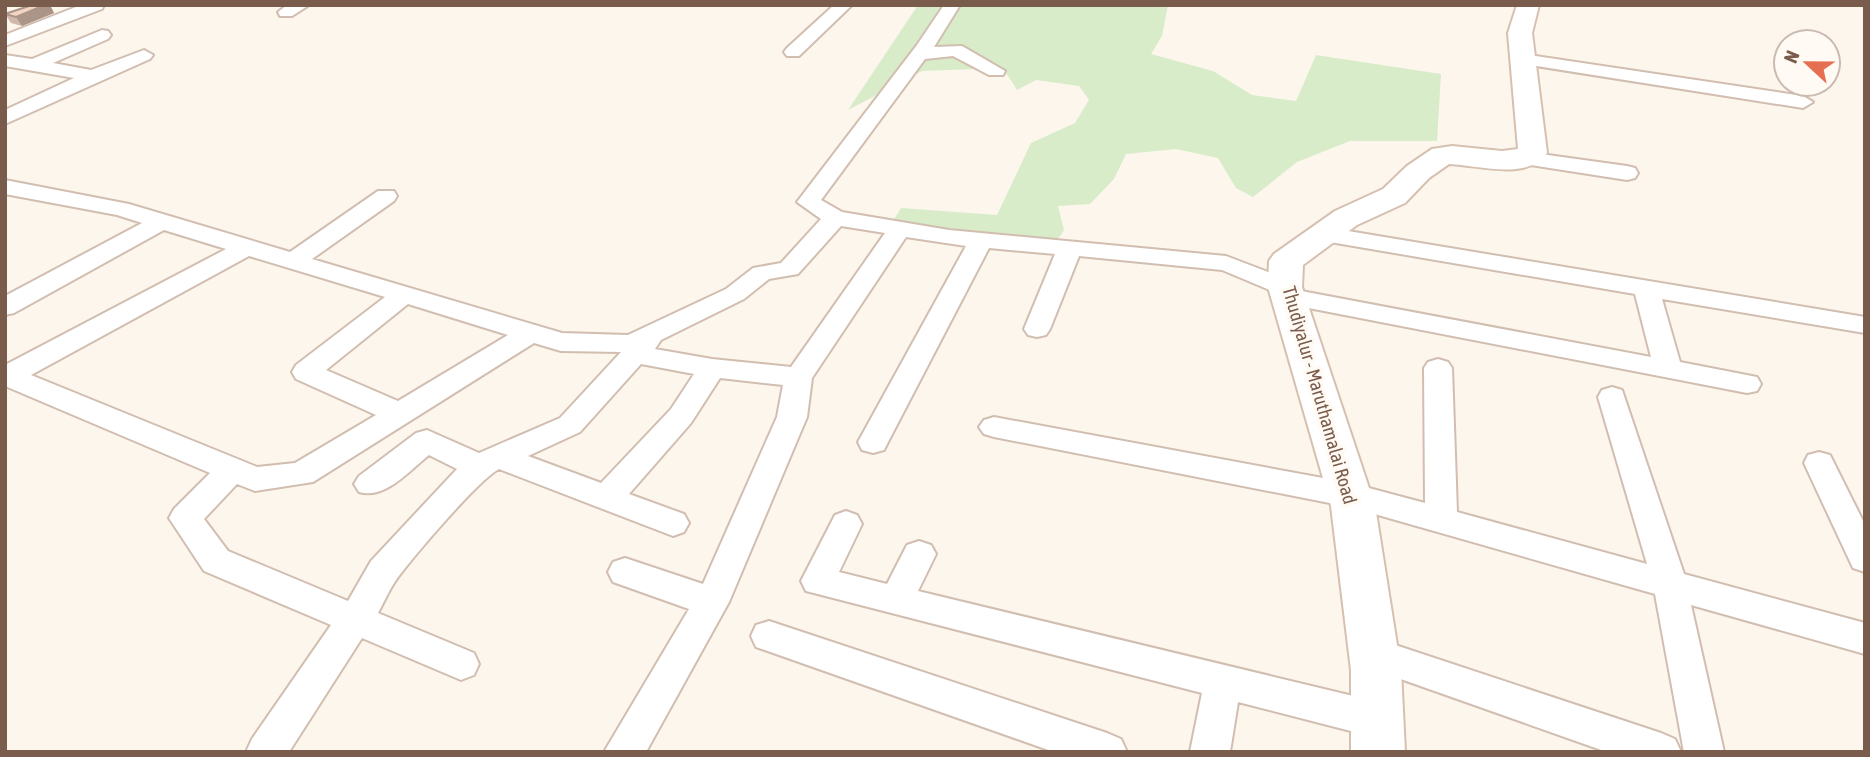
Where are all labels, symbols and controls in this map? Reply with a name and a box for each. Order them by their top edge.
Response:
north arrow [1772,28,1842,98]
text: N [1779,47,1804,66]
street label: Thudiyalur - Maruthamalai Road [1278,284,1362,506]

